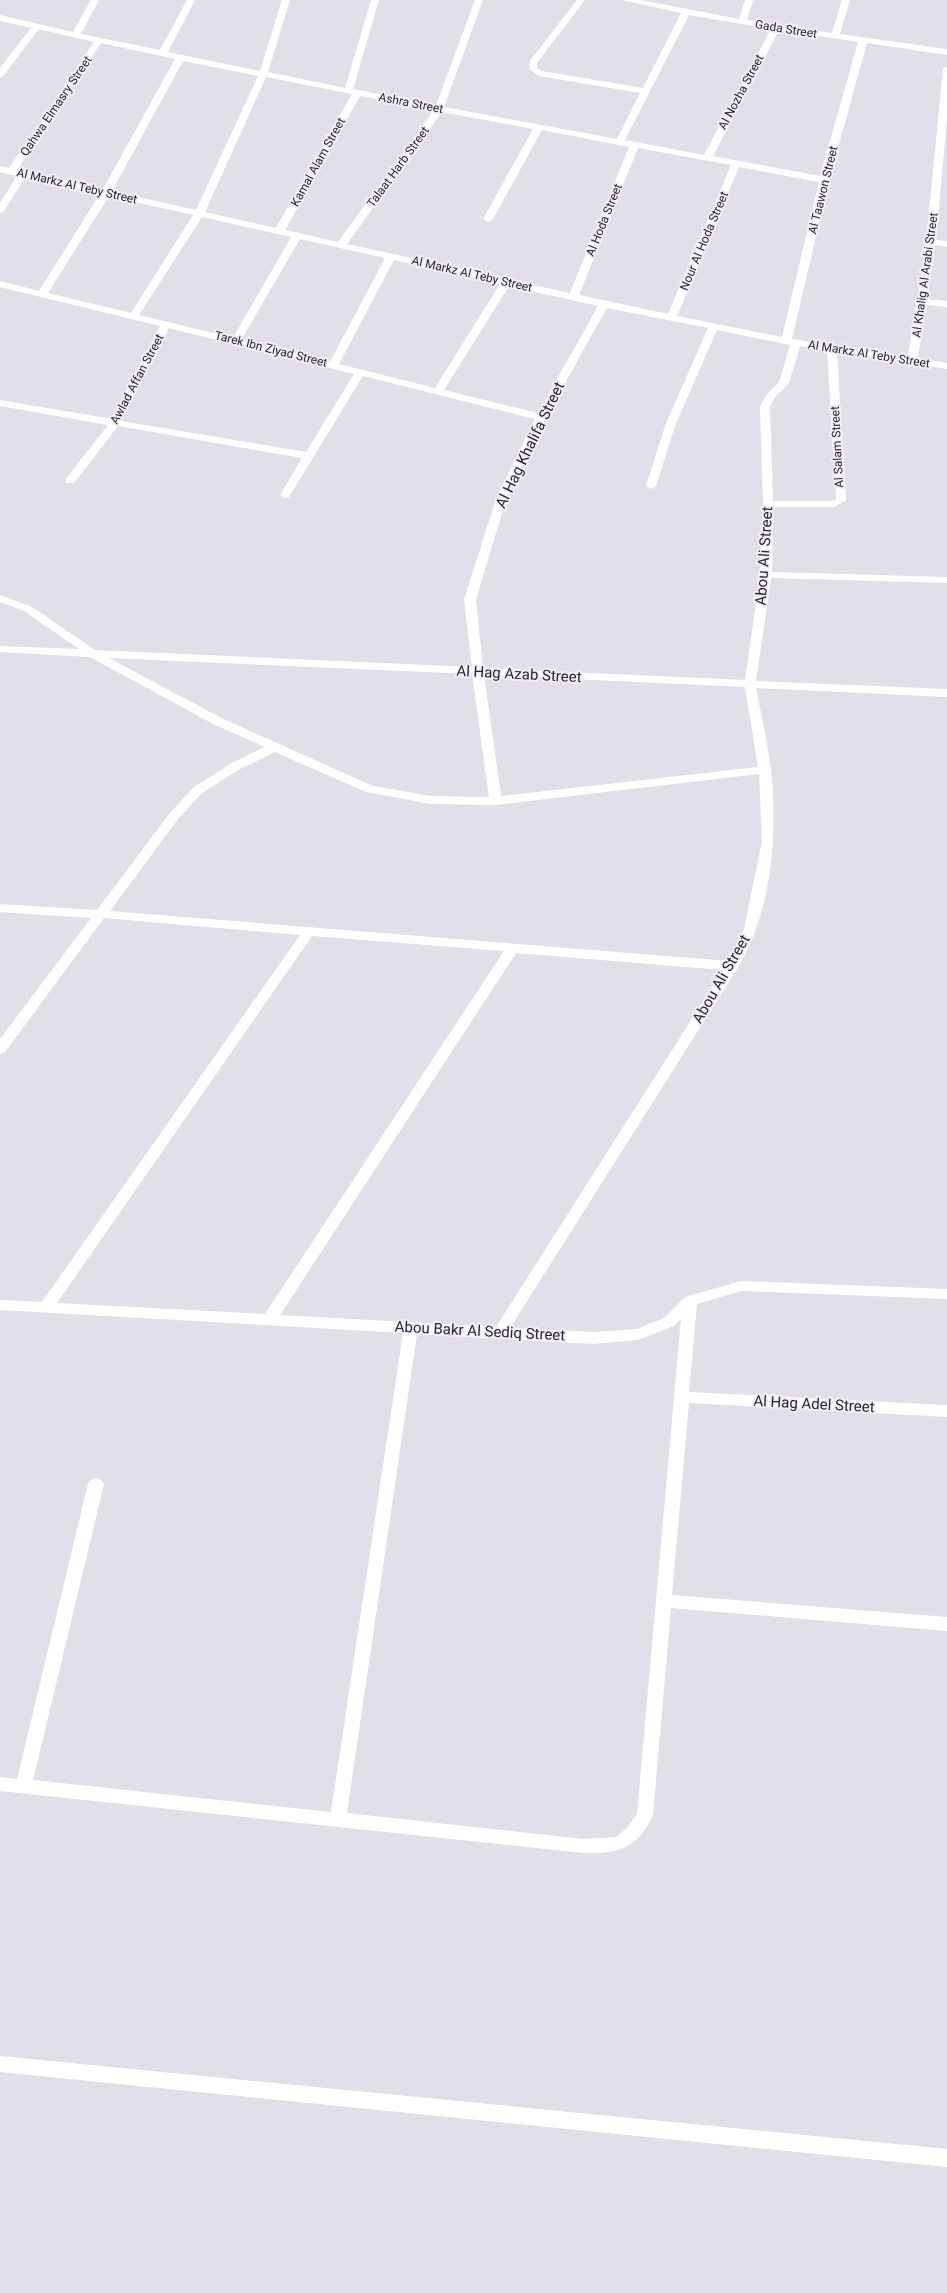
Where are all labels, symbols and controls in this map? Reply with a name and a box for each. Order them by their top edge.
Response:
street label: Gada Street [754,17,818,41]
street label: Al Nozha Street [715,52,767,132]
street label: Qahwa Elmasry Street [17,53,95,159]
street label: Ashra Street [377,90,445,116]
street label: Kamal Alam Street [288,115,348,209]
street label: Talaat Harb Street [364,124,432,210]
street label: Al Taawon Street [805,144,841,235]
street label: Al Markz Al Teby Street [15,165,139,207]
street label: Al Hoda Street [583,182,625,258]
street label: Nour Al Hoda Street [677,189,731,293]
street label: Al Khalig Al Arabi Street [909,211,941,338]
street label: Al Markz Al Teby Street [410,253,534,295]
street label: Tarek Ibn Ziyad Street [213,328,329,370]
street label: Awlad Affan Street [107,332,167,426]
street label: Al Markz Al Teby Street [807,337,931,371]
street label: Al Hag Khalifa Street [492,379,568,511]
street label: Al Salam Street [828,406,846,488]
street label: Abou Ali Street [752,506,776,606]
street label: Al Hag Azab Street [456,662,582,686]
street label: Abou Ali Street [688,932,754,1026]
street label: Abou Bakr Al Sediq Street [394,1318,566,1344]
street label: Al Hag Adel Street [753,1392,875,1416]

